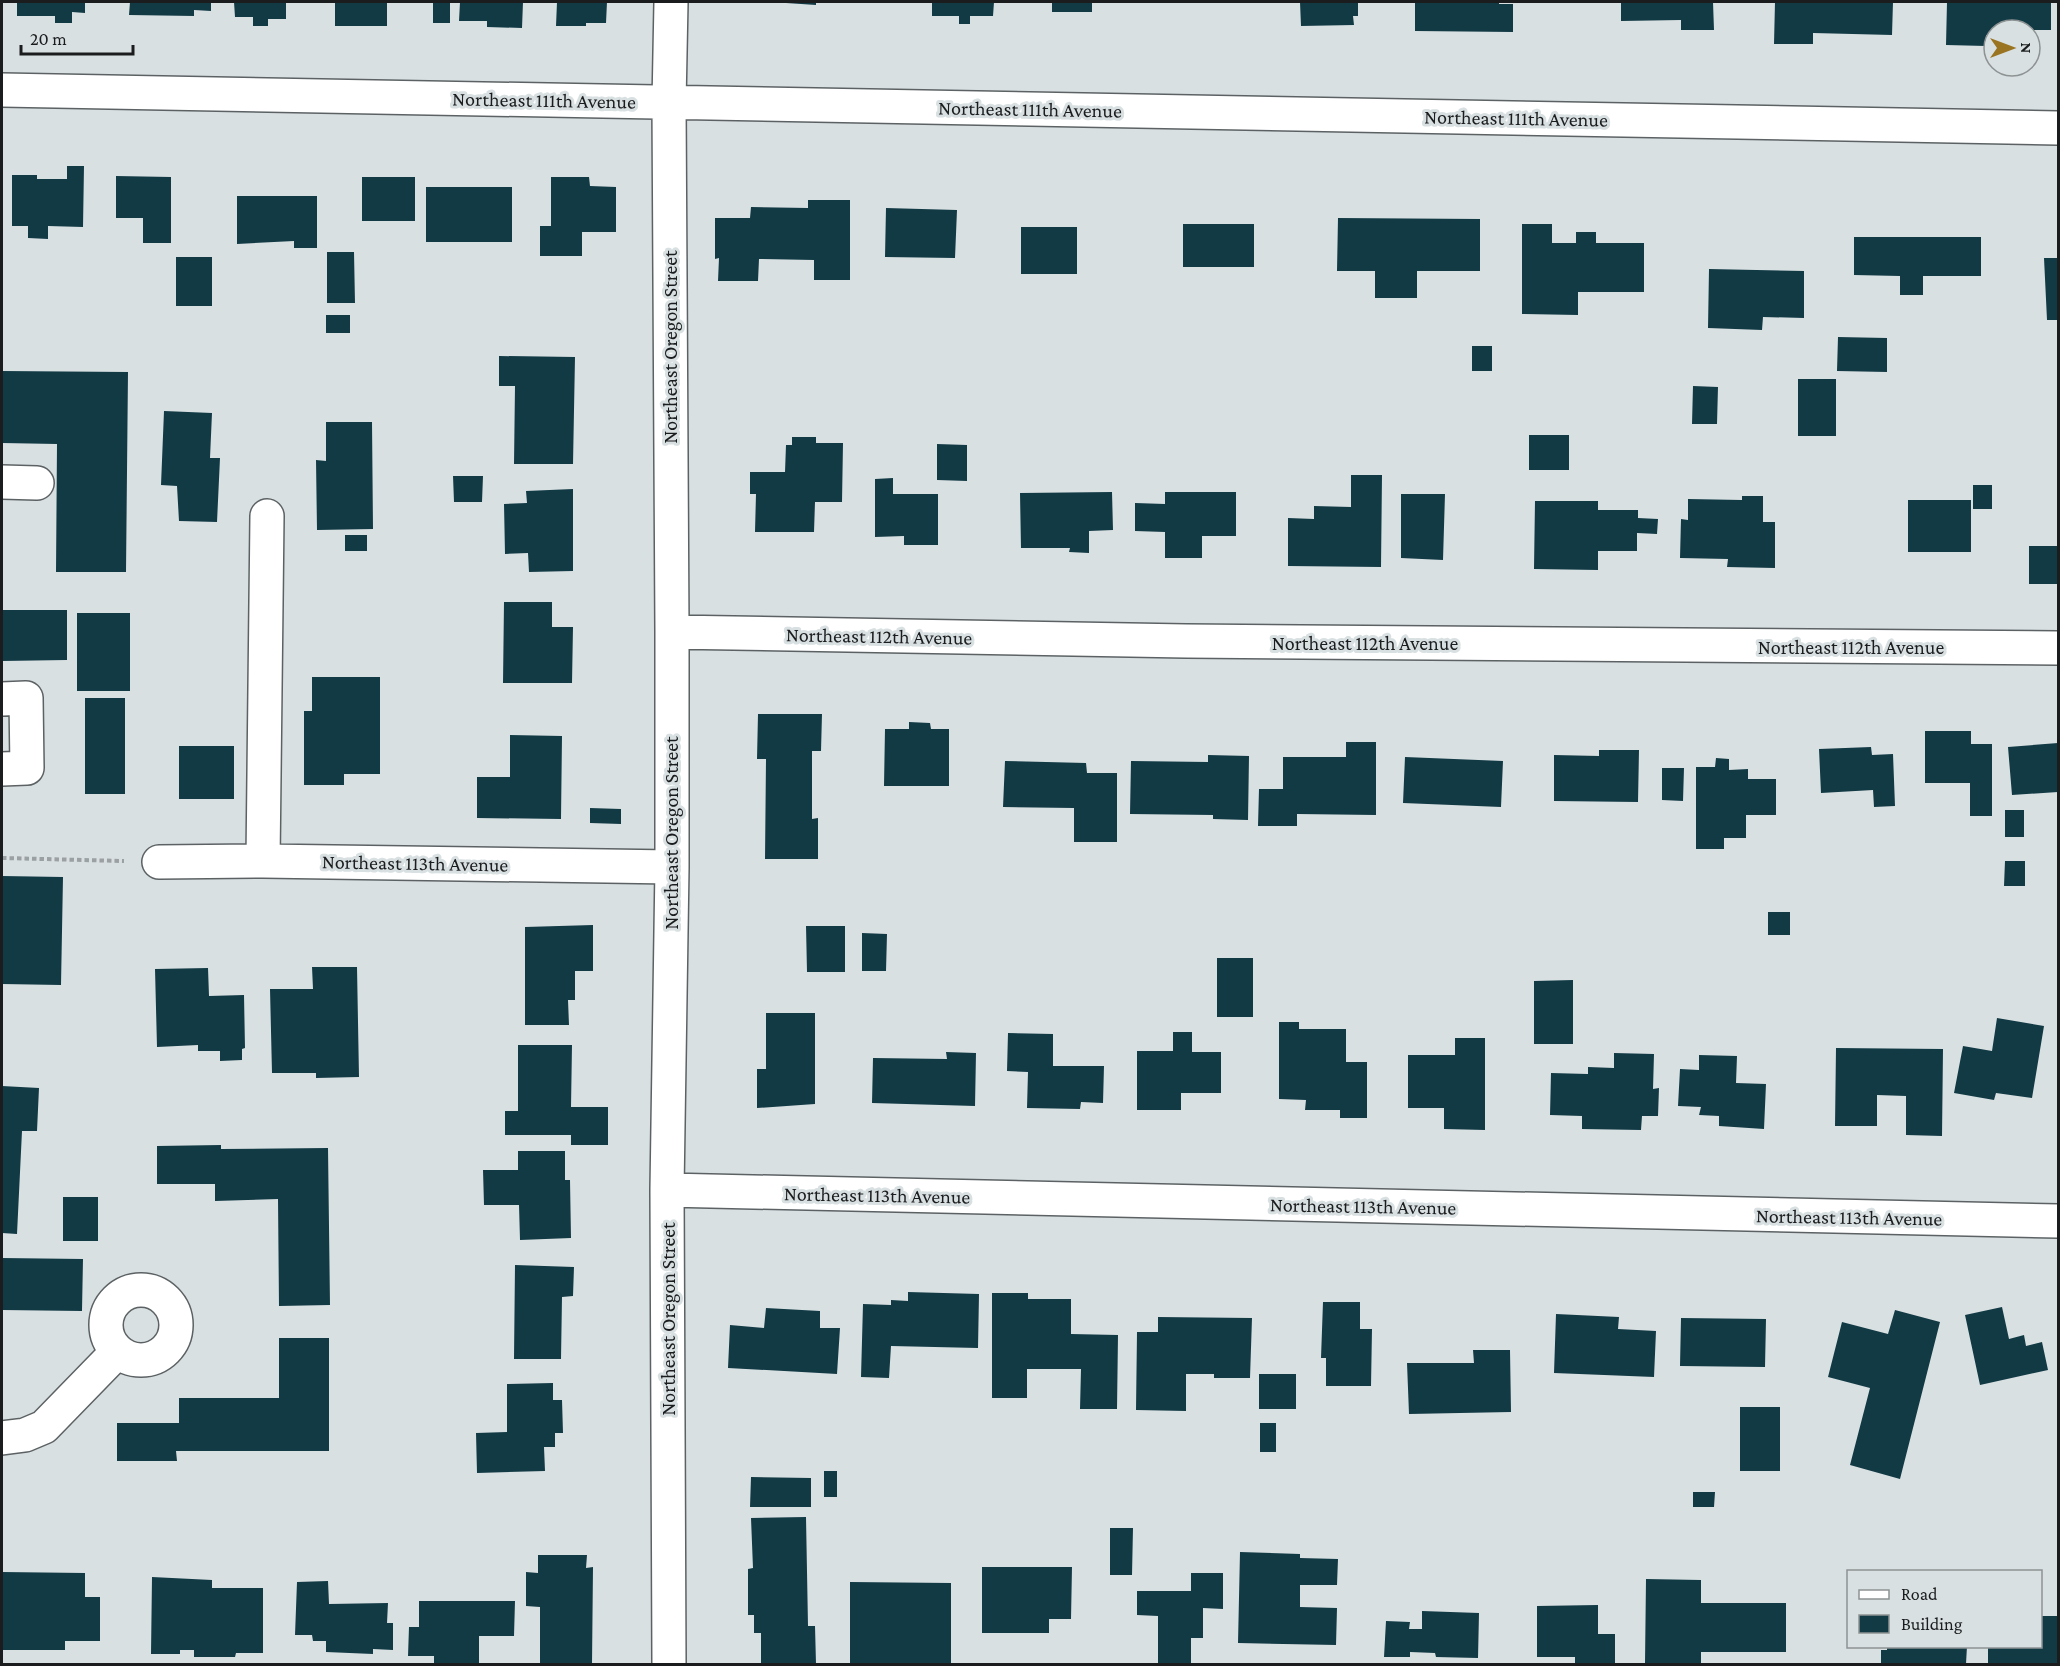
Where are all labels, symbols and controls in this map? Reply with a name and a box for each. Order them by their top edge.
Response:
scale bar [21,18,134,56]
north arrow [1982,18,2042,78]
text: 20 m [30,29,67,49]
text: N [2018,43,2035,54]
street label: Northeast 111th Avenue [452,87,636,113]
street label: Northeast 111th Avenue [938,96,1122,122]
street label: Northeast 111th Avenue [1424,105,1608,131]
street label: Northeast Oregon Street [659,250,682,444]
street label: Northeast 112th Avenue [786,623,973,649]
street label: Northeast 112th Avenue [1272,632,1458,654]
street label: Northeast 112th Avenue [1758,636,1944,658]
street label: Northeast Oregon Street [660,736,683,930]
street label: Northeast 113th Avenue [322,850,509,876]
street label: Northeast 113th Avenue [784,1182,971,1208]
street label: Northeast 113th Avenue [1270,1193,1457,1219]
street label: Northeast 113th Avenue [1756,1204,1943,1230]
street label: Northeast Oregon Street [657,1222,680,1416]
legend [1847,1570,2042,1648]
text: Road [1901,1584,1938,1604]
text: Building [1901,1614,1963,1634]

